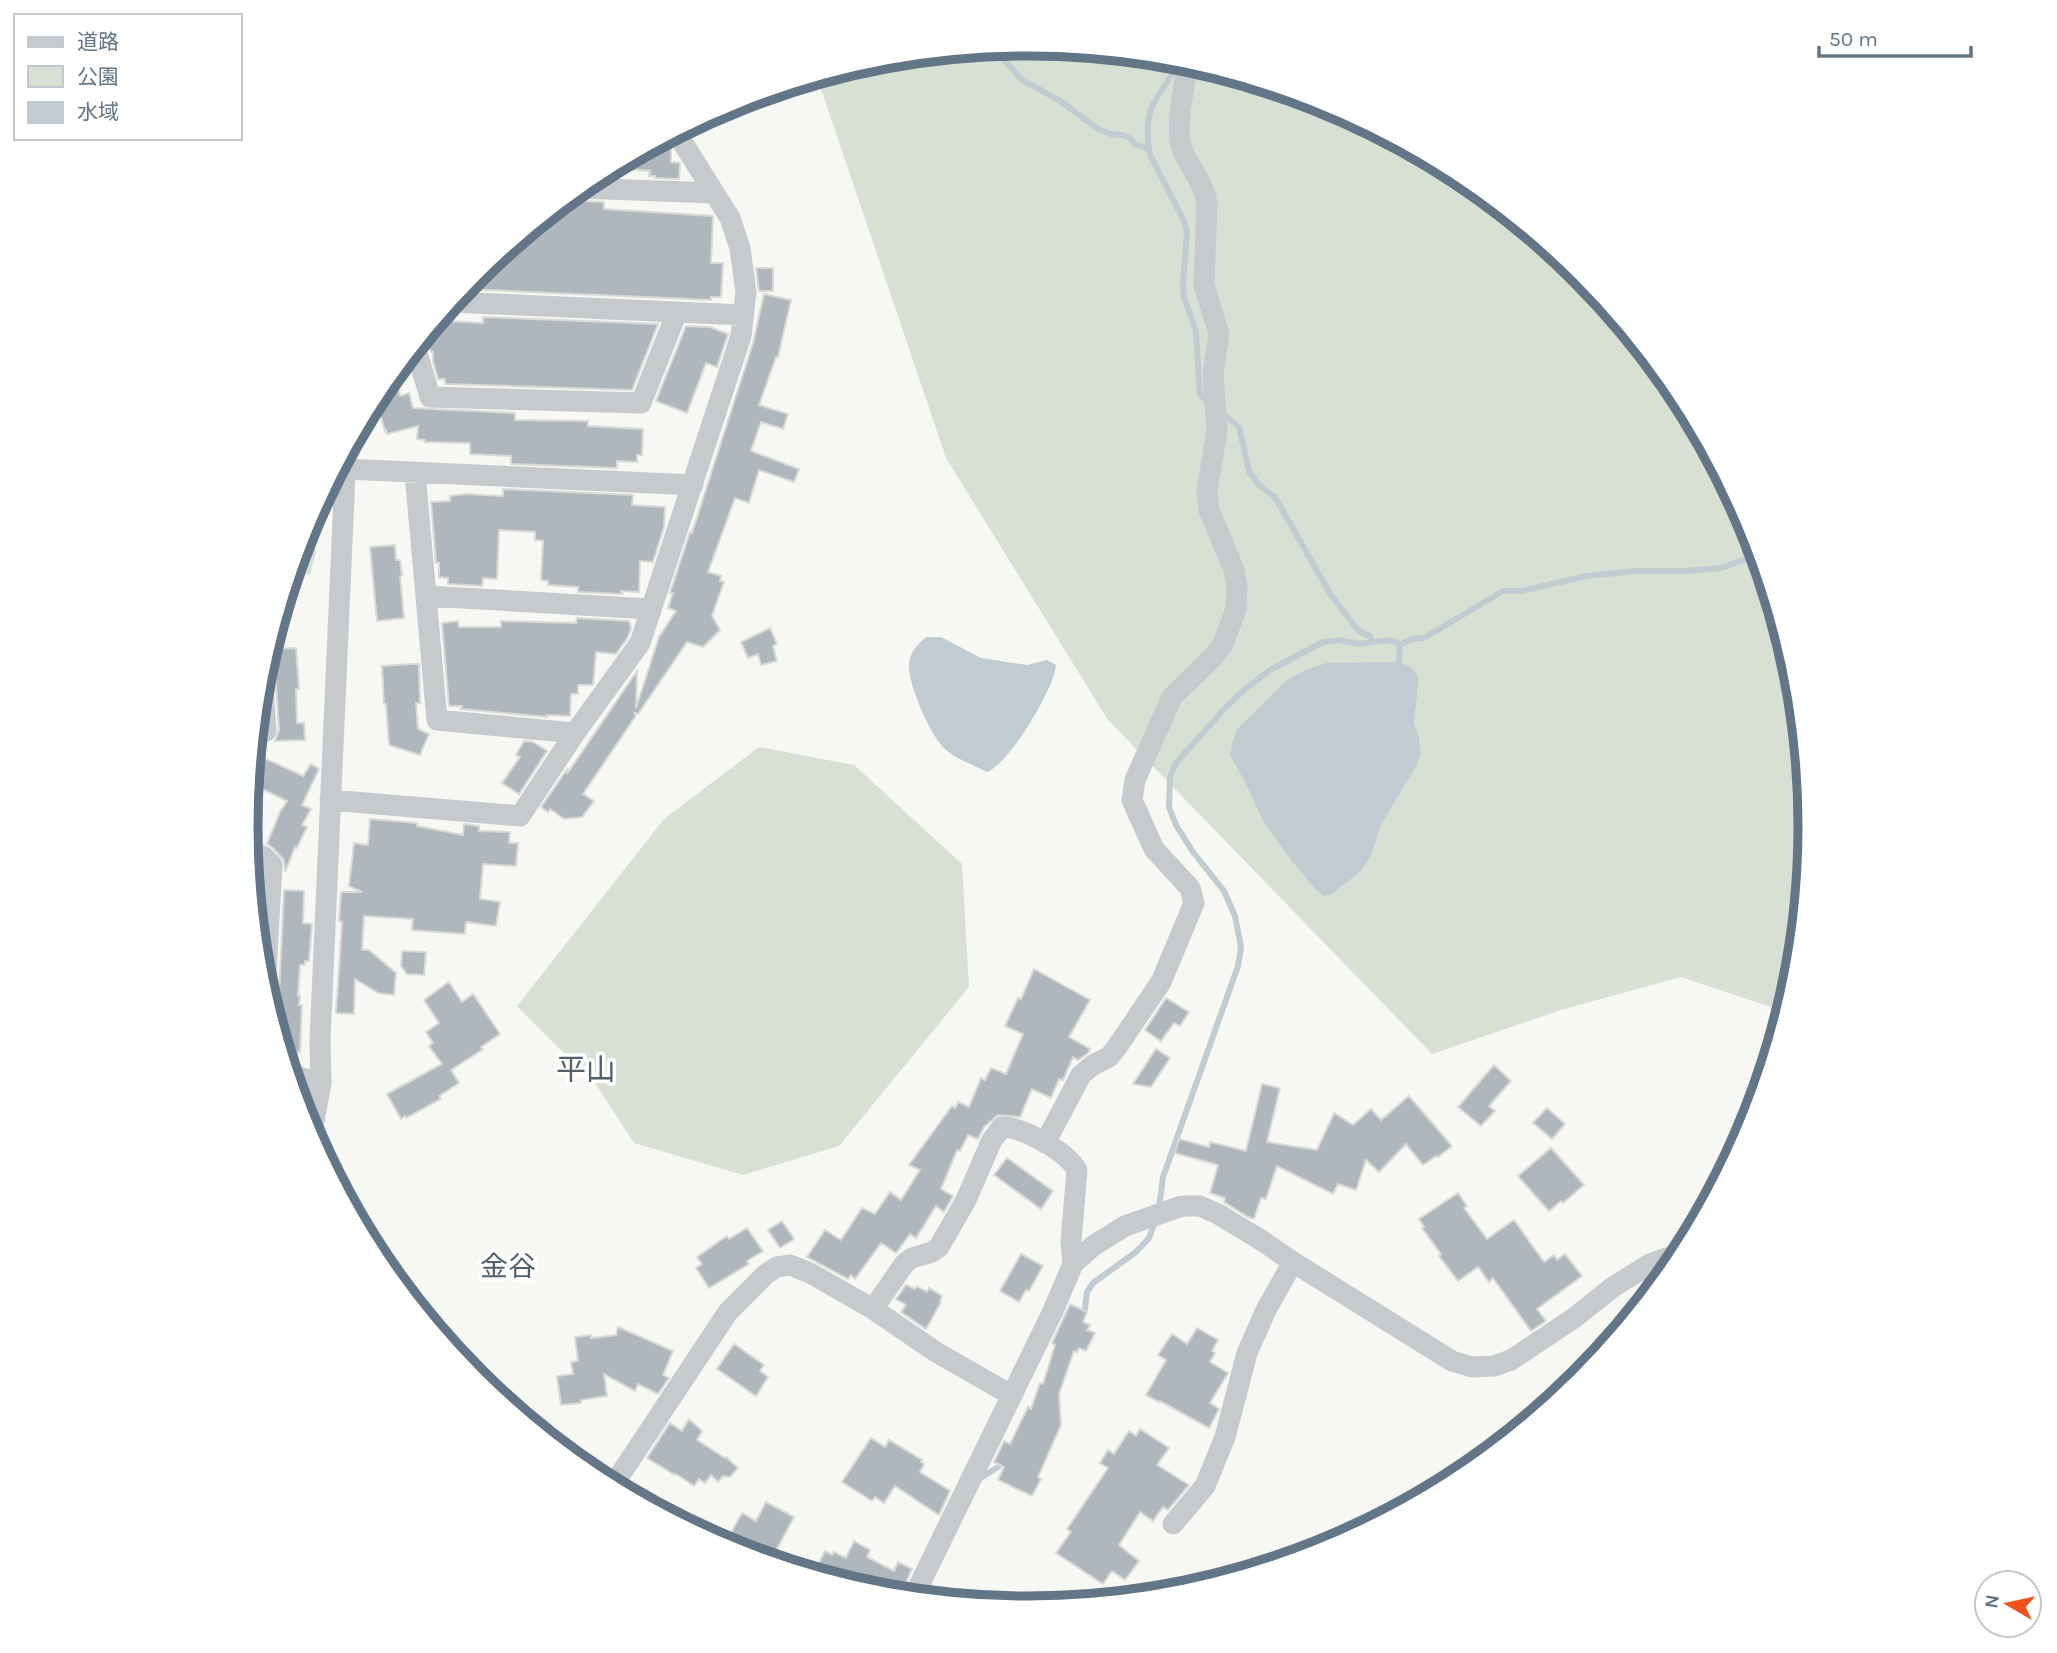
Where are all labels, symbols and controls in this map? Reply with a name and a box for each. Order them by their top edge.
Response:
legend [14,14,242,140]
scale bar [1819,14,1971,58]
text: 50 m [1829,27,1878,51]
text: 道路 [77,30,119,54]
text: 公園 [77,65,119,89]
text: 水域 [77,100,119,124]
district label: 平山 [556,1052,616,1088]
district label: 金谷 [480,1250,536,1283]
north arrow [1973,1569,2043,1639]
text: N [1980,1593,2004,1610]

